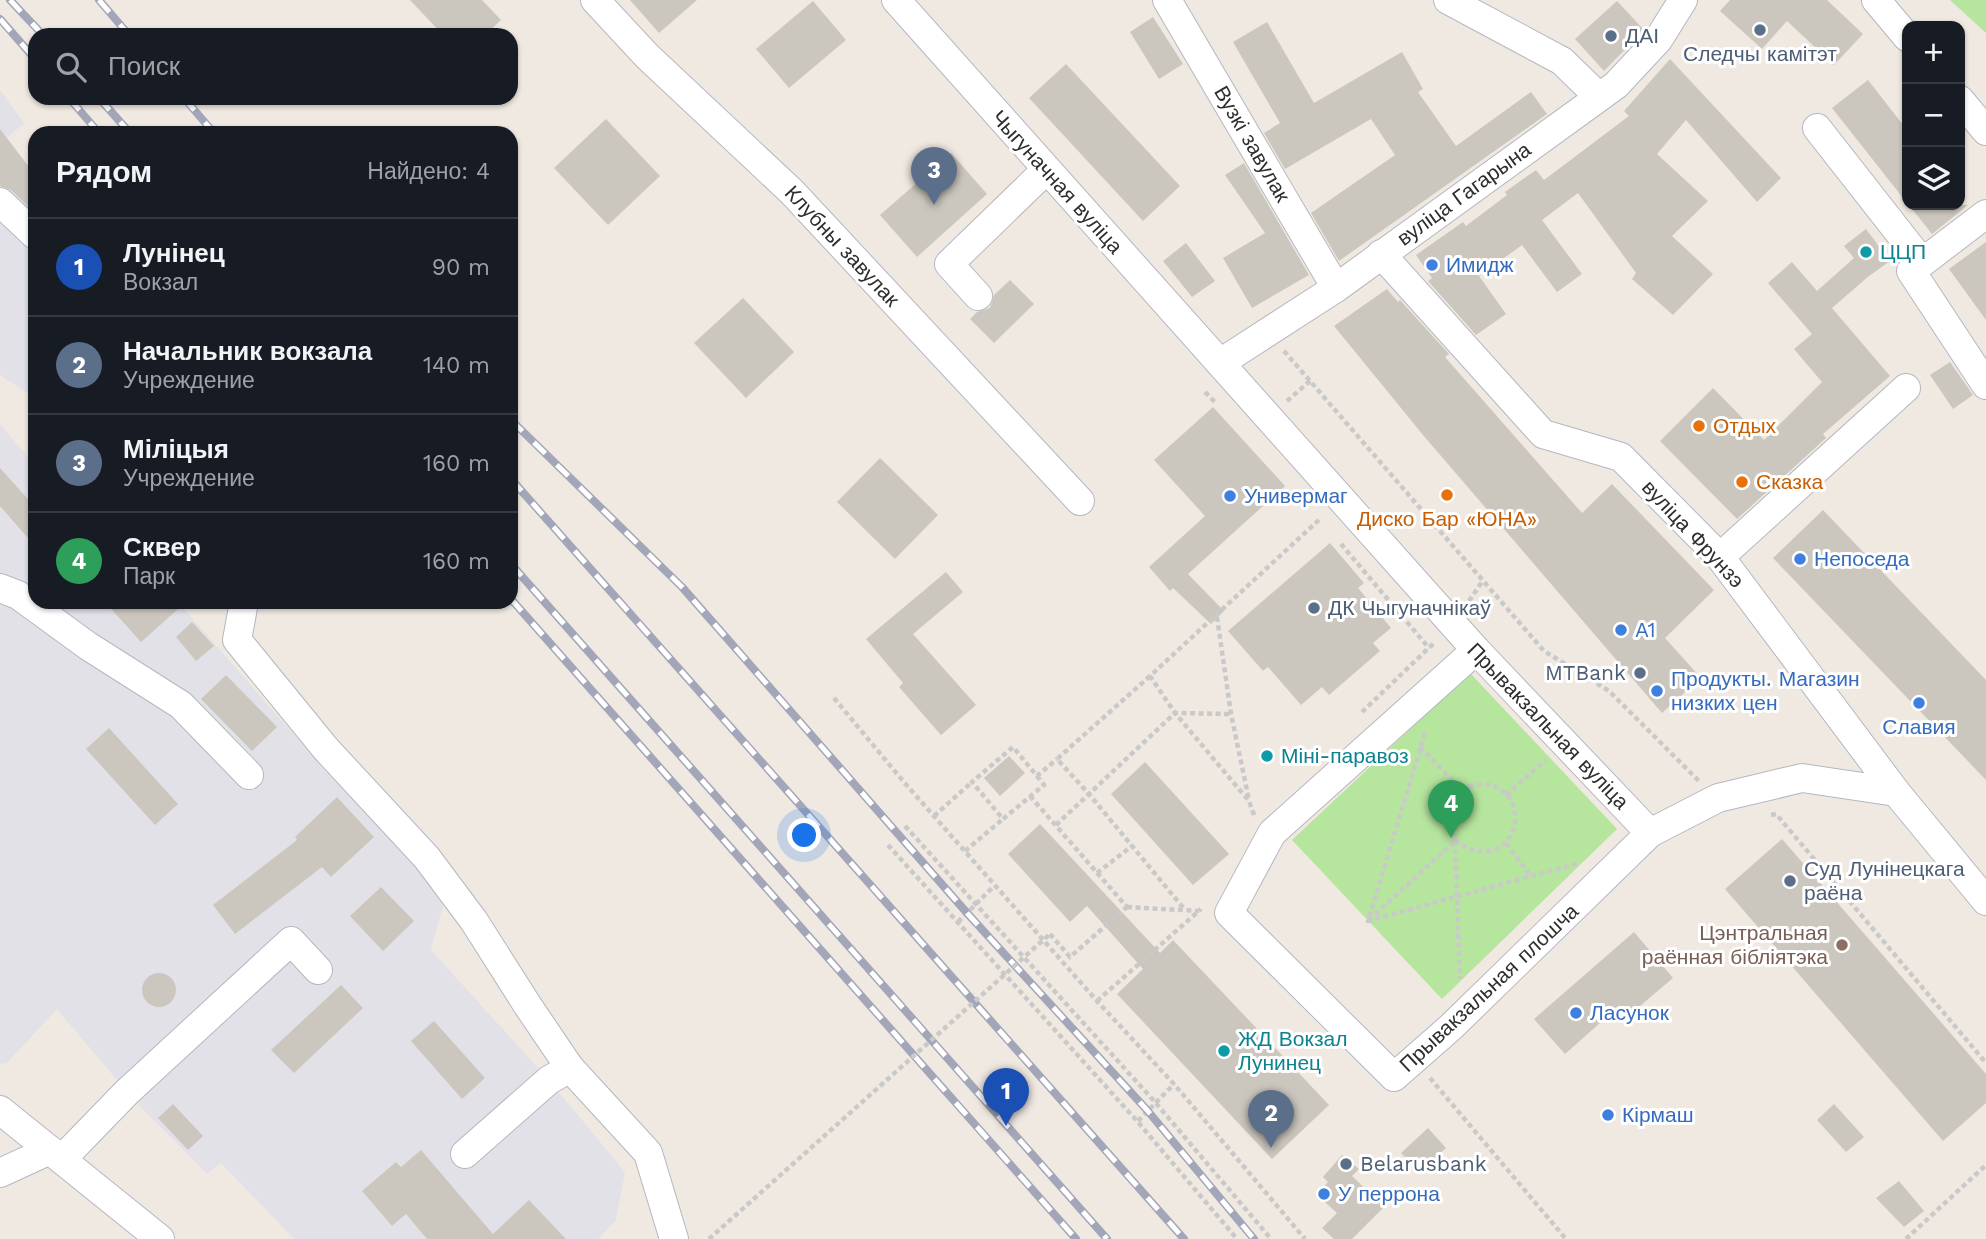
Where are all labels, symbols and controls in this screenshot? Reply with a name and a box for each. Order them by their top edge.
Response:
map controls [1902,21,1965,210]
button: + [1902,21,1965,84]
marker: Следчы камітэт [1752,22,1768,38]
place label: ДАІ [1625,23,1659,48]
search box [28,28,518,105]
marker: ДАІ [1603,28,1619,44]
place label: Следчы камітэт [1683,41,1837,66]
icon: search [52,48,90,86]
text: Поиск [108,51,180,81]
street label: Вузкі завулак [1209,81,1296,207]
button: − [1902,84,1965,147]
street label: Чыгуначная вуліца [986,105,1128,259]
street label: вуліца Гагарына [1392,136,1536,251]
pin: 3 [911,147,957,205]
button: layers [1902,147,1965,210]
text: Рядом [56,154,152,189]
text: Найдено: 4 [367,158,490,185]
street label: Клубны завулак [780,180,905,312]
text: Лунінец [123,238,225,268]
place label: ЦЦП [1880,239,1926,264]
marker: ЦЦП [1858,244,1874,260]
place label: Имидж [1446,252,1514,277]
text: 1 [74,254,84,281]
text: 90 m [432,254,490,281]
marker: Имидж [1424,257,1440,273]
text: Вокзал [123,269,198,296]
text: Начальник вокзала [123,336,372,366]
text: 2 [72,352,86,379]
text: 140 m [423,352,490,379]
text: Учреждение [123,367,255,394]
place label: Отдых [1713,413,1777,438]
marker: Отдых [1691,418,1707,434]
text: Міліцыя [123,434,229,464]
text: 3 [72,450,86,477]
text: 160 m [423,450,490,477]
text: Учреждение [123,465,255,492]
place label: Сказка [1756,469,1824,494]
marker: Сказка [1734,474,1750,490]
street label: вуліца Фрунзэ [1637,475,1750,593]
place label: Универмаг [1244,483,1348,508]
marker: Диско Бар «ЮНА» [1439,487,1455,503]
marker: Универмаг [1222,488,1238,504]
place label: Диско Бар «ЮНА» [1357,506,1537,531]
text: Сквер [123,532,201,562]
place label: Непоседа [1814,546,1910,571]
text: 4 [72,548,86,575]
text: 160 m [423,548,490,575]
marker: Непоседа [1792,551,1808,567]
text: Парк [123,563,175,590]
place label: ДК Чыгуначнікаў [1328,595,1491,620]
marker: ДК Чыгуначнікаў [1306,600,1322,616]
place label: A1 [1635,617,1656,642]
marker: A1 [1613,622,1629,638]
street label: Прывакзальная вуліца [1462,637,1635,814]
place label: MTBank [1545,660,1626,685]
marker: MTBank [1632,665,1648,681]
place label: Продукты. Магазин низких цен [1671,666,1860,715]
marker: Продукты. Магазин низких цен [1649,683,1665,699]
marker: Славия [1911,695,1927,711]
place label: Славия [1882,714,1956,739]
place label: Міні-паравоз [1281,743,1409,768]
marker: Міні-паравоз [1259,748,1275,764]
pin: 4 [1428,780,1474,838]
your location [787,818,821,852]
place label: Суд Лунінецкага раёна [1804,856,1965,905]
marker: Суд Лунінецкага раёна [1782,873,1798,889]
street label: Прывакзальная плошча [1394,898,1583,1077]
place label: Цэнтральная раённая бібліятэка [1642,920,1828,969]
marker: Цэнтральная раённая бібліятэка [1834,937,1850,953]
place label: Ласунок [1590,1000,1670,1025]
marker: Ласунок [1568,1005,1584,1021]
place label: ЖД Вокзал Лунинец [1238,1026,1347,1075]
marker: ЖД Вокзал Лунинец [1216,1043,1232,1059]
pin: 1 [983,1068,1029,1126]
pin: 2 [1248,1090,1294,1148]
place label: Кірмаш [1622,1102,1694,1127]
marker: Кірмаш [1600,1107,1616,1123]
place label: Belarusbank [1360,1151,1487,1176]
marker: Belarusbank [1338,1156,1354,1172]
place label: У перрона [1338,1181,1440,1206]
marker: У перрона [1316,1186,1332,1202]

